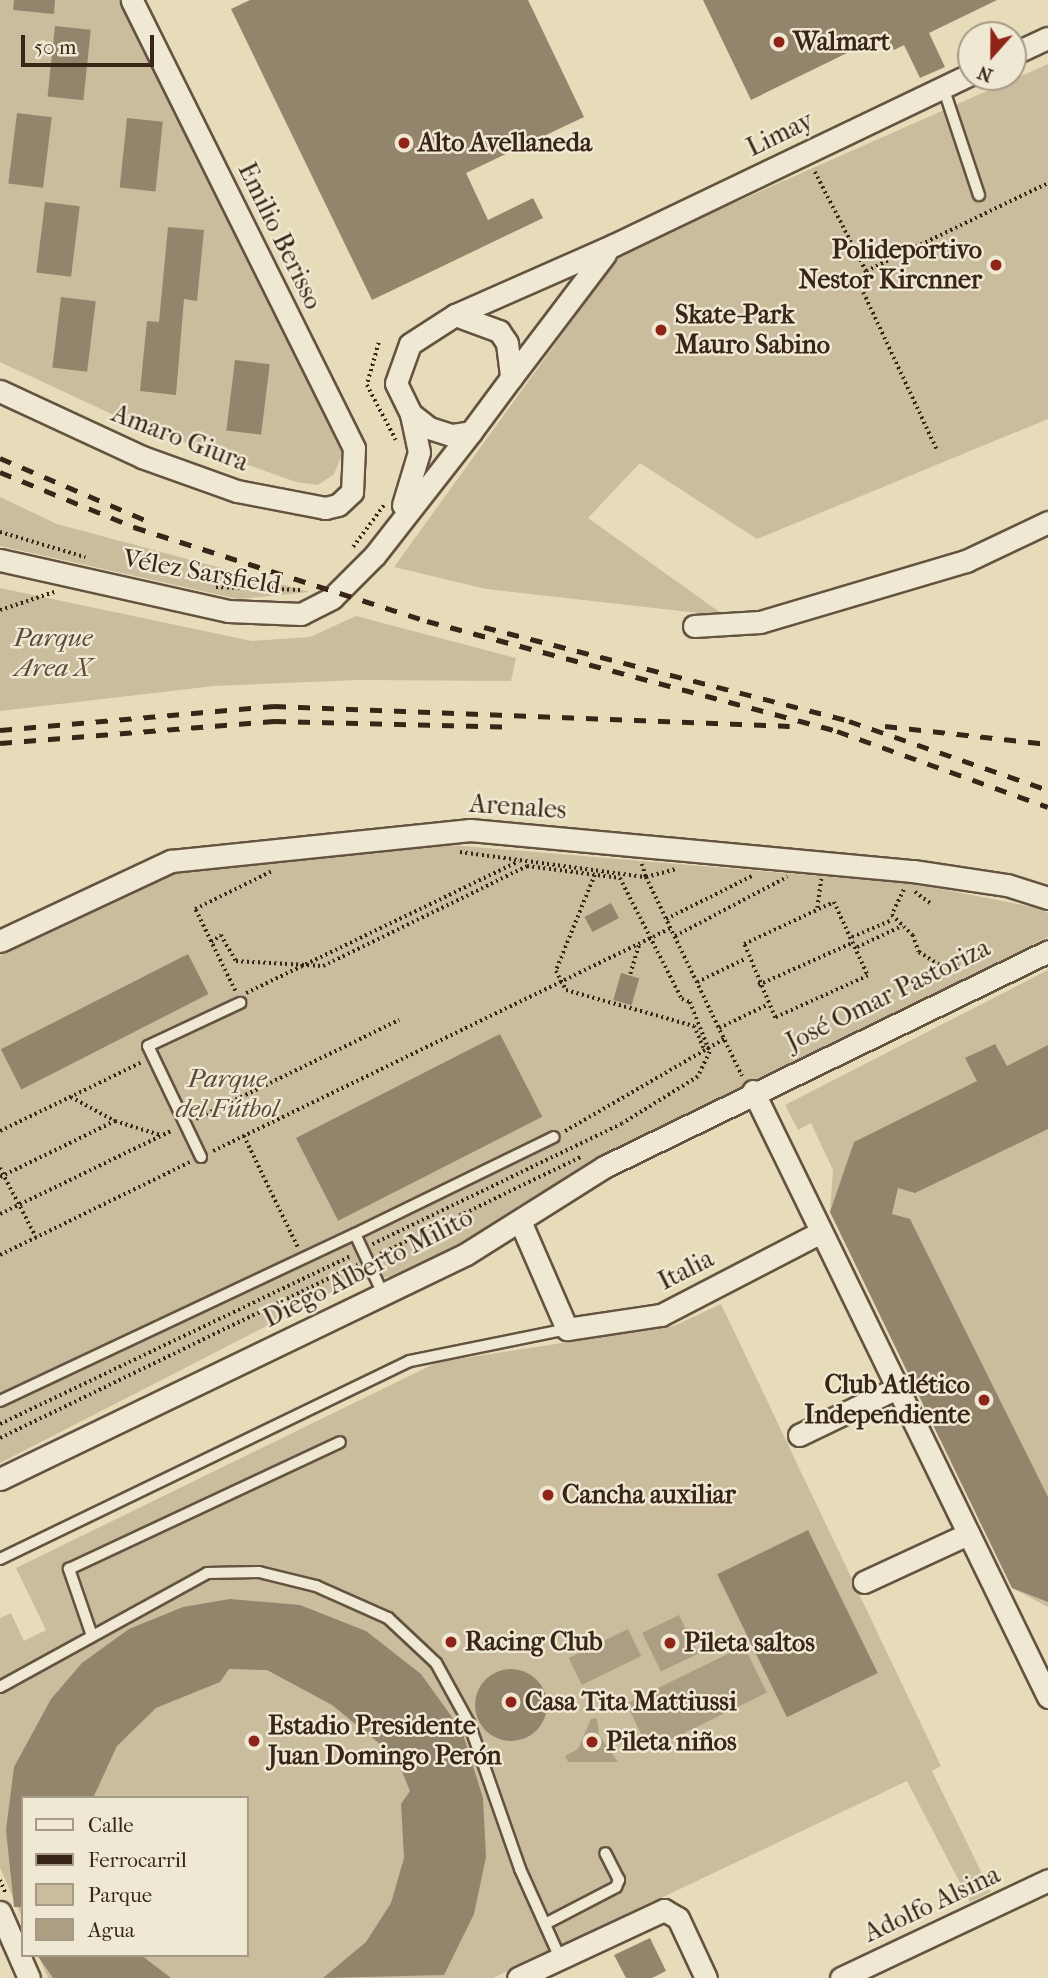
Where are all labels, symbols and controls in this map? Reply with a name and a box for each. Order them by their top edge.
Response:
scale bar [24,21,158,65]
north arrow [957,21,1027,91]
place label: Walmart [793,26,890,58]
marker: Walmart [771,34,787,50]
text: 50 m [34,35,77,59]
text: N [975,61,996,87]
street label: Limay [742,105,818,163]
place label: Alto Avellaneda [418,127,592,159]
marker: Alto Avellaneda [396,135,412,151]
street label: Emilio Berisso [231,157,329,315]
place label: Polideportivo Nestor Kircnner [798,234,982,296]
marker: Polideportivo Nestor Kircnner [988,257,1004,273]
place label: Skate-Park Mauro Sabino [675,299,830,360]
marker: Skate-Park Mauro Sabino [653,322,669,338]
street label: Amaro Giura [107,398,253,478]
street label: Vélez Sarsfield [121,543,283,601]
park label: Parque Area X [14,622,92,684]
street label: Arenales [468,788,568,826]
street label: José Omar Pastoriza [781,932,995,1058]
park label: Parque del Fútbol [176,1063,278,1124]
street label: Diego Alberto Milito [258,1202,478,1334]
street label: Italia [653,1243,719,1297]
place label: Club Atlético Independiente [804,1369,970,1430]
marker: Club Atlético Independiente [976,1392,992,1408]
place label: Cancha auxiliar [562,1479,736,1511]
marker: Cancha auxiliar [540,1487,556,1503]
place label: Racing Club [465,1626,603,1658]
place label: Pileta saltos [684,1627,815,1659]
marker: Racing Club [443,1634,459,1650]
marker: Pileta saltos [662,1635,678,1651]
place label: Casa Tita Mattiussi [525,1686,737,1718]
marker: Casa Tita Mattiussi [503,1694,519,1710]
place label: Estadio Presidente Juan Domingo Perón [268,1710,502,1772]
place label: Pileta niños [606,1726,737,1758]
marker: Estadio Presidente Juan Domingo Perón [246,1733,262,1749]
marker: Pileta niños [584,1734,600,1750]
legend [21,1796,248,1957]
text: Calle [88,1813,134,1837]
text: Ferrocarril [88,1848,187,1872]
street label: Adolfo Alsina [859,1859,1005,1949]
text: Parque [88,1883,152,1907]
text: Agua [88,1918,135,1942]

